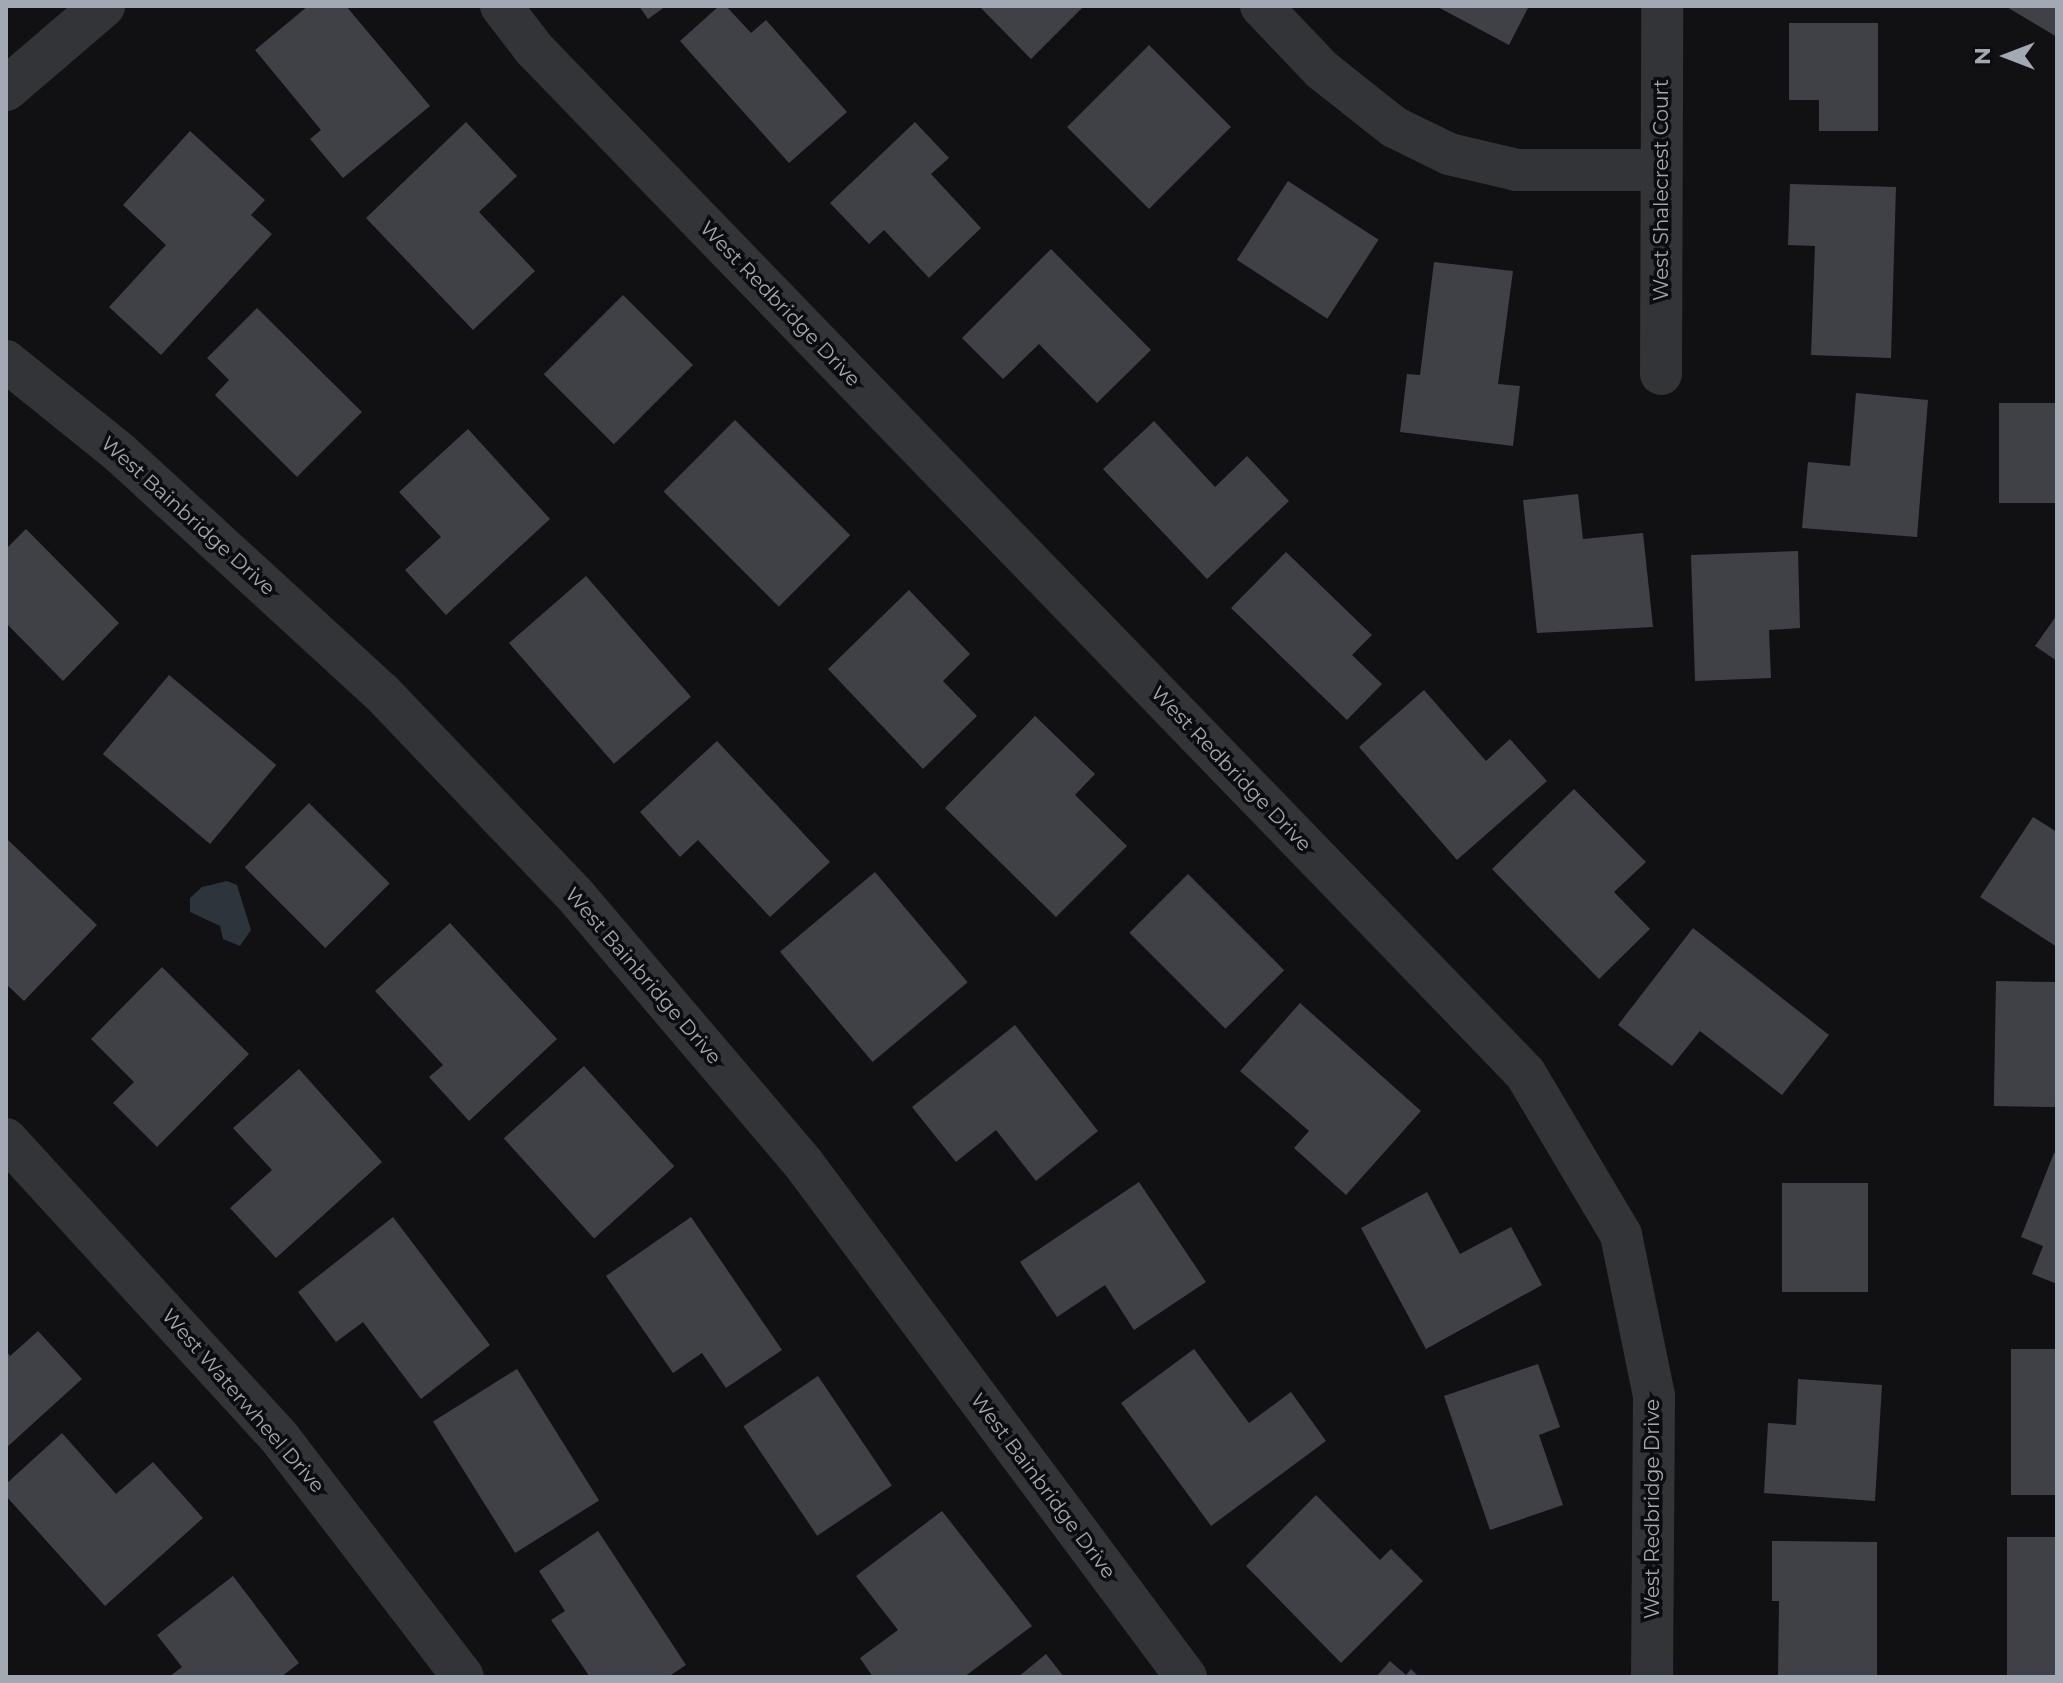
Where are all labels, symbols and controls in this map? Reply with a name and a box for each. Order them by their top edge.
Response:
north arrow [1967,16,2047,96]
text: N [1969,47,1996,65]
street label: West Shalecrest Court [1649,79,1673,301]
street label: West Redbridge Drive [695,216,865,392]
street label: West Bainbridge Drive [96,432,280,600]
street label: West Redbridge Drive [1146,681,1316,857]
street label: West Bainbridge Drive [560,883,726,1069]
street label: West Waterwheel Drive [157,1304,329,1498]
street label: West Bainbridge Drive [965,1389,1121,1583]
street label: West Redbridge Drive [1640,1399,1664,1619]

